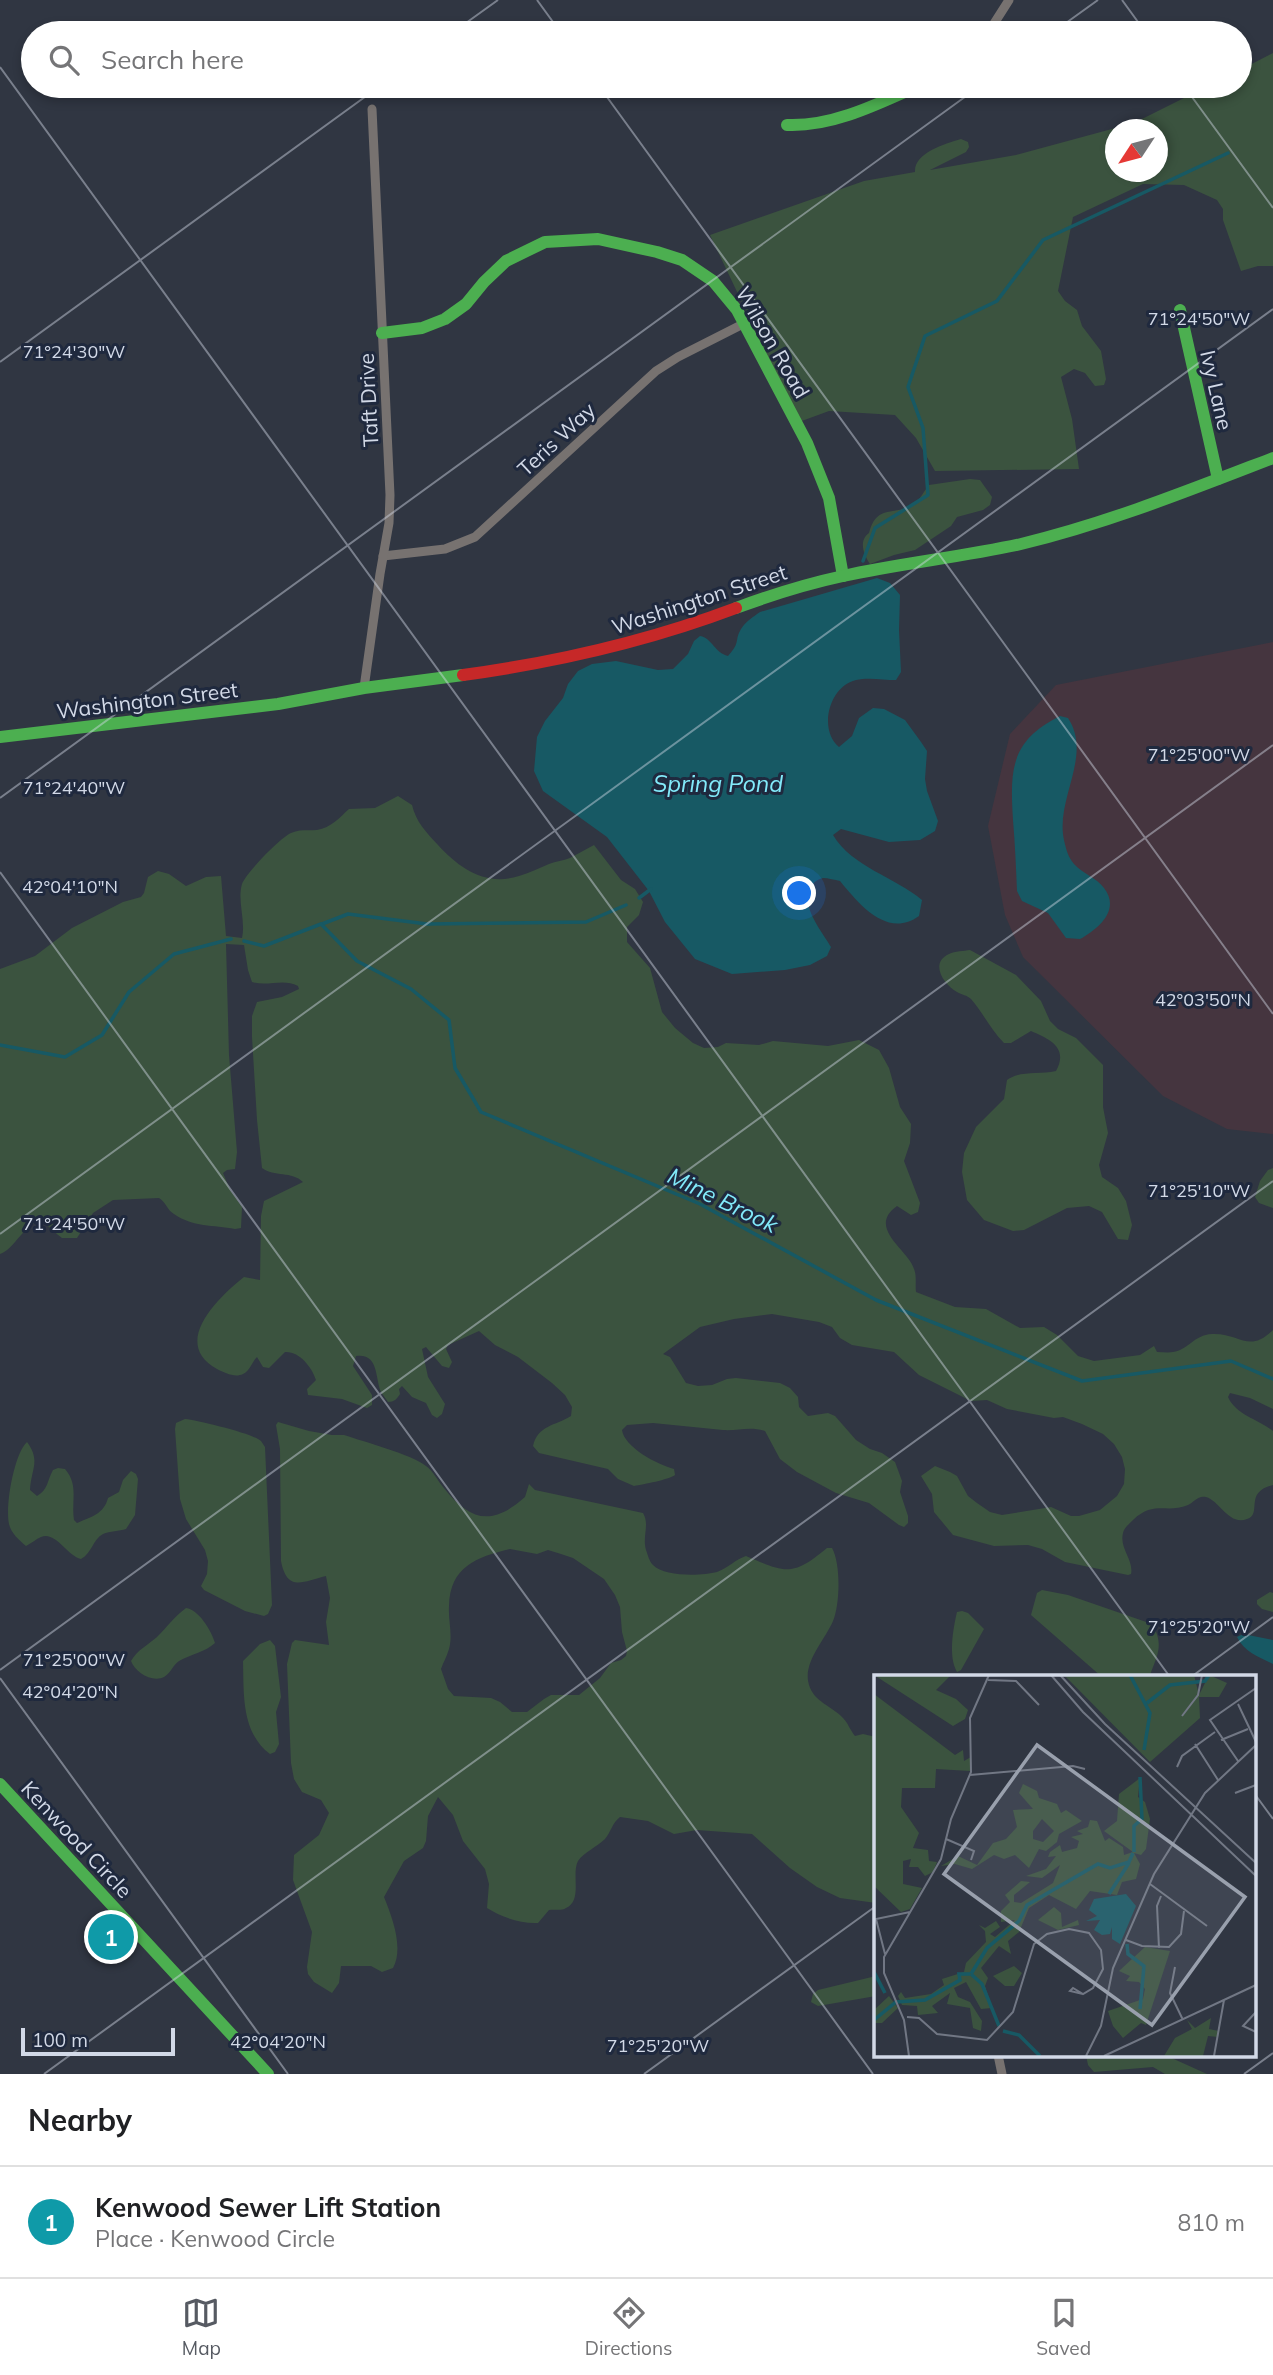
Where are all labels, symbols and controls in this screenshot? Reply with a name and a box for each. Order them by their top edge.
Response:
search box [21,21,1252,98]
icon: search [45,41,83,79]
text: Search here [101,43,244,76]
north arrow [1105,119,1168,182]
street label: Wilson Road [730,281,816,403]
text: 71°24'50"W [1148,307,1250,330]
text: 71°24'30"W [23,340,125,363]
street label: Ivy Lane [1195,347,1239,433]
street label: Taft Drive [353,352,383,448]
street label: Teris Way [512,396,600,482]
street label: Washington Street [608,558,790,640]
street label: Washington Street [55,676,239,724]
text: 71°25'00"W [1148,743,1250,766]
water label: Spring Pond [653,769,783,798]
text: 71°24'40"W [23,776,125,799]
text: 42°04'10"N [22,875,118,898]
your location [782,876,816,910]
text: 42°03'50"N [1155,988,1251,1011]
water label: Mine Brook [663,1161,784,1240]
text: 71°25'10"W [1148,1179,1250,1202]
text: 71°24'50"W [23,1212,125,1235]
text: 71°25'20"W [1148,1615,1250,1638]
text: 71°25'00"W [23,1648,125,1671]
inset map [874,1675,1256,2056]
text: 42°04'20"N [22,1680,118,1703]
street label: Kenwood Circle [16,1775,138,1903]
pin: 1 [88,1911,134,1963]
scale bar [21,2025,175,2057]
text: 100 m [32,2028,88,2052]
text: 42°04'20"N [230,2030,326,2053]
text: 71°25'20"W [607,2034,709,2057]
text: Nearby [28,2101,132,2139]
text: Kenwood Sewer Lift Station [95,2191,441,2224]
text: 1 [44,2208,58,2237]
text: 810 m [1177,2208,1245,2237]
text: Place · Kenwood Circle [95,2224,335,2253]
tab: Map [182,2294,221,2360]
tab: Directions [585,2294,673,2360]
tab: Saved [1036,2294,1091,2360]

